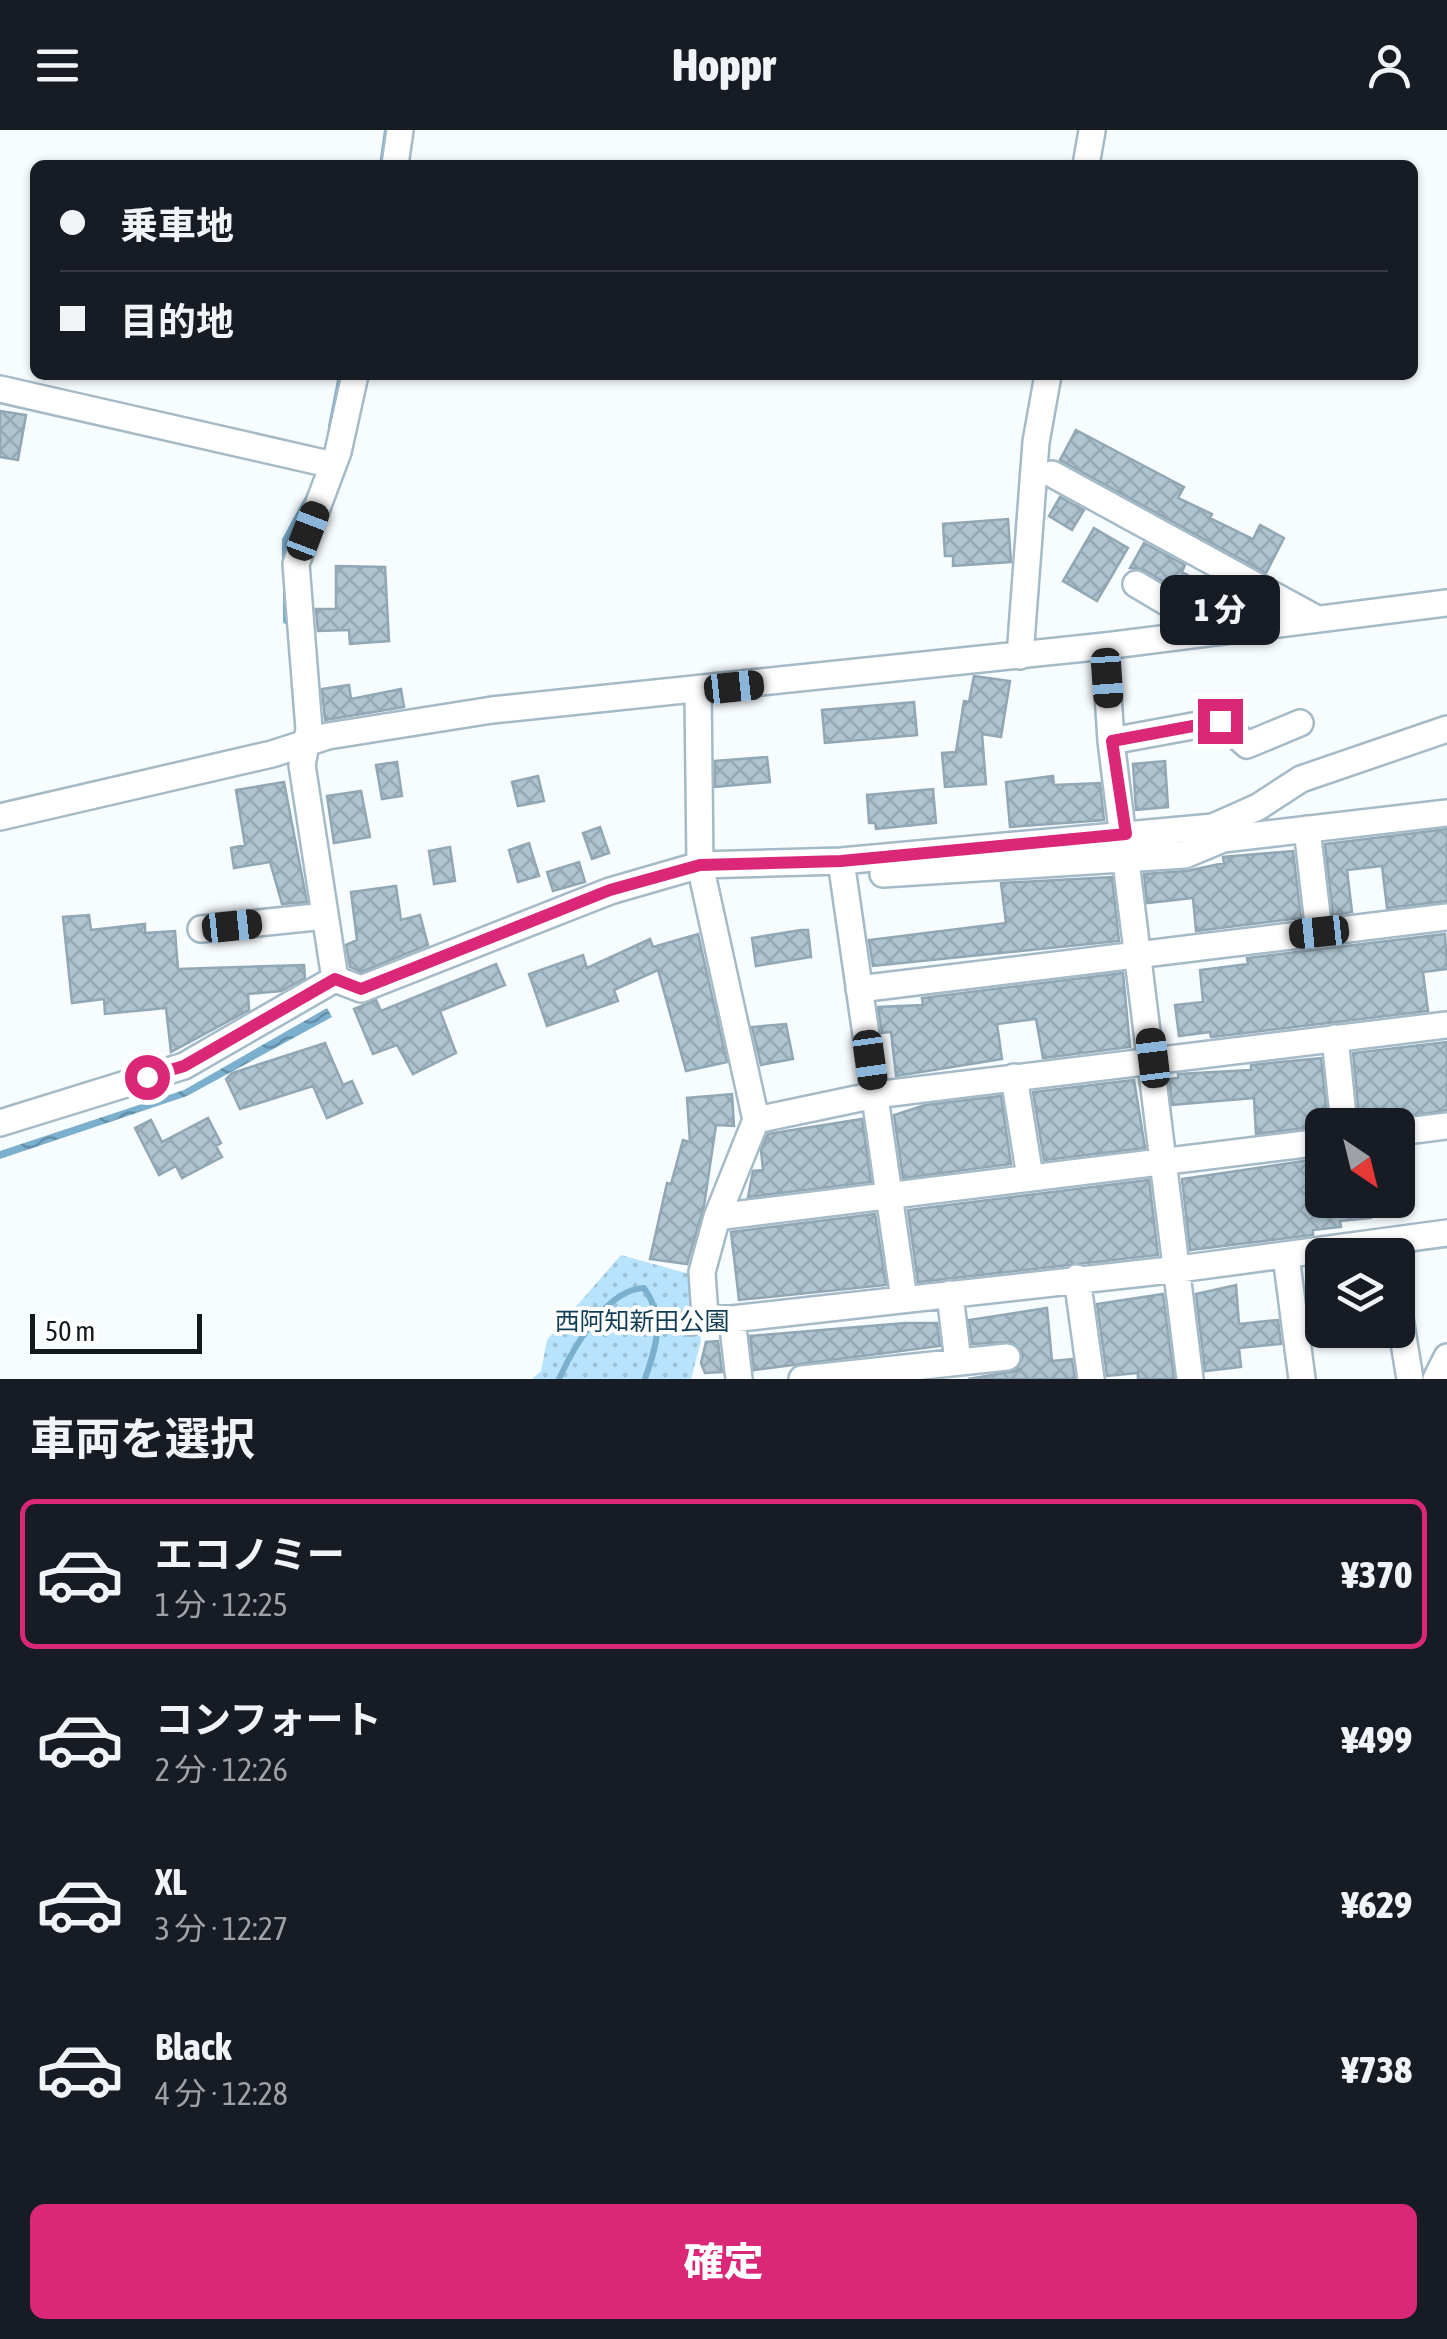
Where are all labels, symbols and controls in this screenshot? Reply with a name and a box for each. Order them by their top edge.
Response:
icon: menu [30,38,85,93]
icon: person [1362,38,1417,93]
text: Hoppr [672,39,775,91]
text: 乗車地 [120,204,234,247]
text: 目的地 [120,300,234,343]
car [283,498,333,564]
callout: 1 分 [1160,576,1280,646]
text: 1 分 [1194,591,1246,628]
car [1090,647,1124,709]
car [703,669,765,705]
route end [1198,699,1243,744]
car [201,908,263,944]
car [1288,914,1350,950]
car [1134,1026,1172,1090]
car [851,1028,889,1092]
route start [125,1055,170,1100]
north arrow [1305,1108,1415,1218]
map controls [1305,1108,1415,1348]
button: layers [1305,1238,1415,1348]
park label: 西阿知新田公園 [554,1307,730,1335]
scale bar [30,1309,202,1354]
text: 50 m [45,1315,95,1347]
text: 車両を選択 [30,1413,255,1465]
icon: car [35,1529,125,1619]
text: エコノミー [155,1533,345,1576]
text: ¥370 [1342,1553,1412,1596]
text: 1 分 · 12:25 [155,1586,288,1623]
icon: car [35,1694,125,1784]
text: コンフォート [155,1698,382,1741]
text: ¥499 [1342,1718,1412,1761]
text: 2 分 · 12:26 [155,1751,288,1788]
icon: car [35,1859,125,1949]
text: XL [155,1860,187,1903]
text: ¥629 [1342,1883,1412,1926]
text: 3 分 · 12:27 [155,1910,288,1947]
icon: car [35,2024,125,2114]
text: Black [155,2025,232,2068]
text: ¥738 [1342,2048,1412,2091]
text: 4 分 · 12:28 [155,2075,288,2112]
button: 確定 [30,2204,1417,2319]

